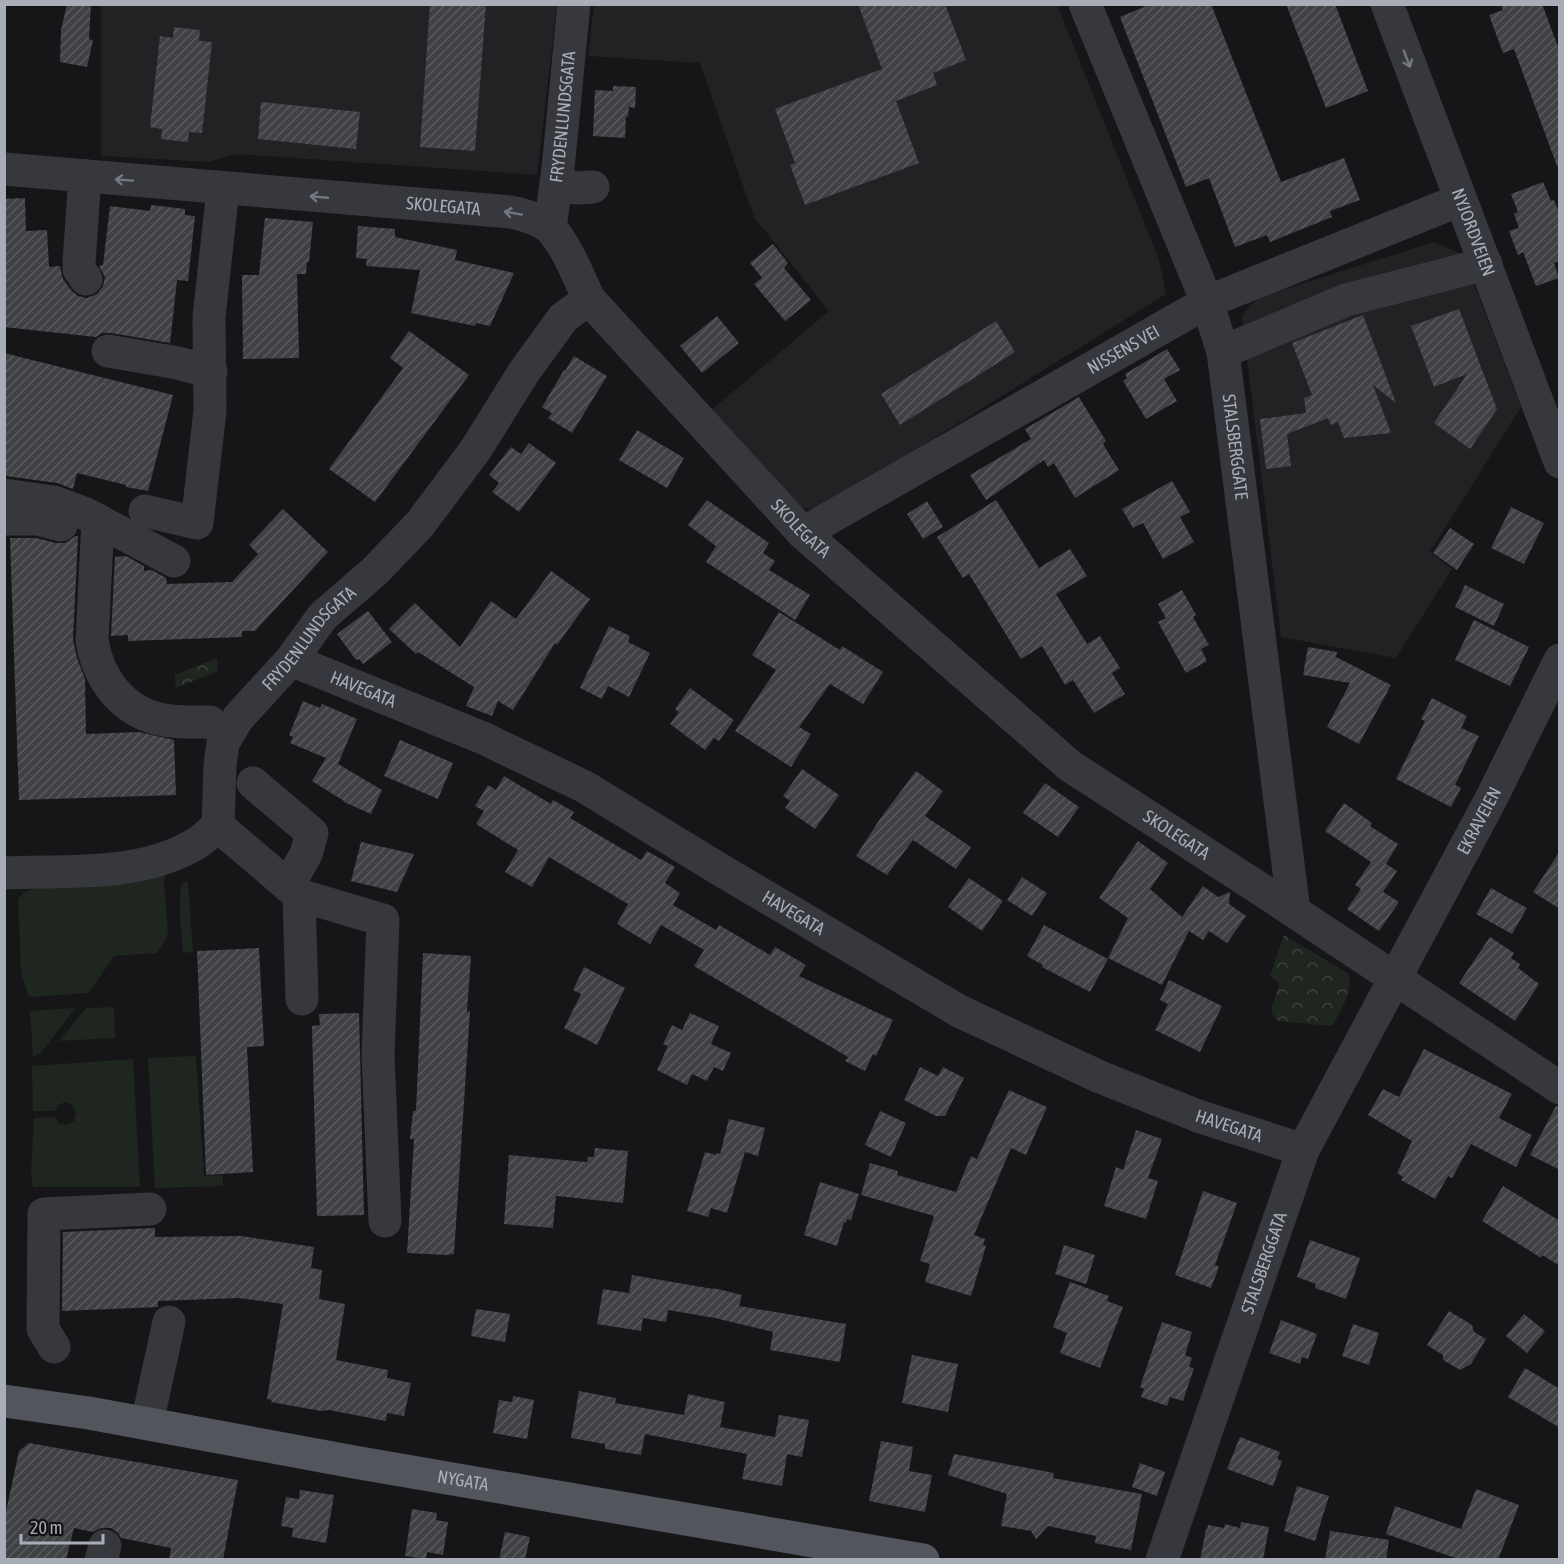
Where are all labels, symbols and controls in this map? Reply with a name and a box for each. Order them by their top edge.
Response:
one-way arrow [1403,49,1414,68]
street label: FRYDENLUNDSGATA [545,50,579,184]
one-way arrow [115,174,135,185]
street label: NYJORDVEIEN [1448,185,1500,279]
one-way arrow [309,191,329,202]
street label: SKOLEGATA [405,192,482,219]
one-way arrow [503,207,523,218]
street label: NISSENS VEI [1083,320,1163,378]
street label: STALSBERGGATE [1218,393,1253,501]
street label: SKOLEGATA [767,494,835,562]
street label: FRYDENLUNDSGATA [257,581,360,695]
street label: HAVEGATA [327,666,400,712]
street label: EKRAVEIEN [1452,783,1505,858]
street label: SKOLEGATA [1140,805,1214,864]
street label: HAVEGATA [759,886,829,939]
street label: HAVEGATA [1193,1105,1265,1146]
street label: STALSBERGGATA [1236,1209,1291,1317]
street label: NYGATA [436,1466,491,1495]
scale bar [21,1507,104,1545]
text: 20 m [30,1517,62,1538]

